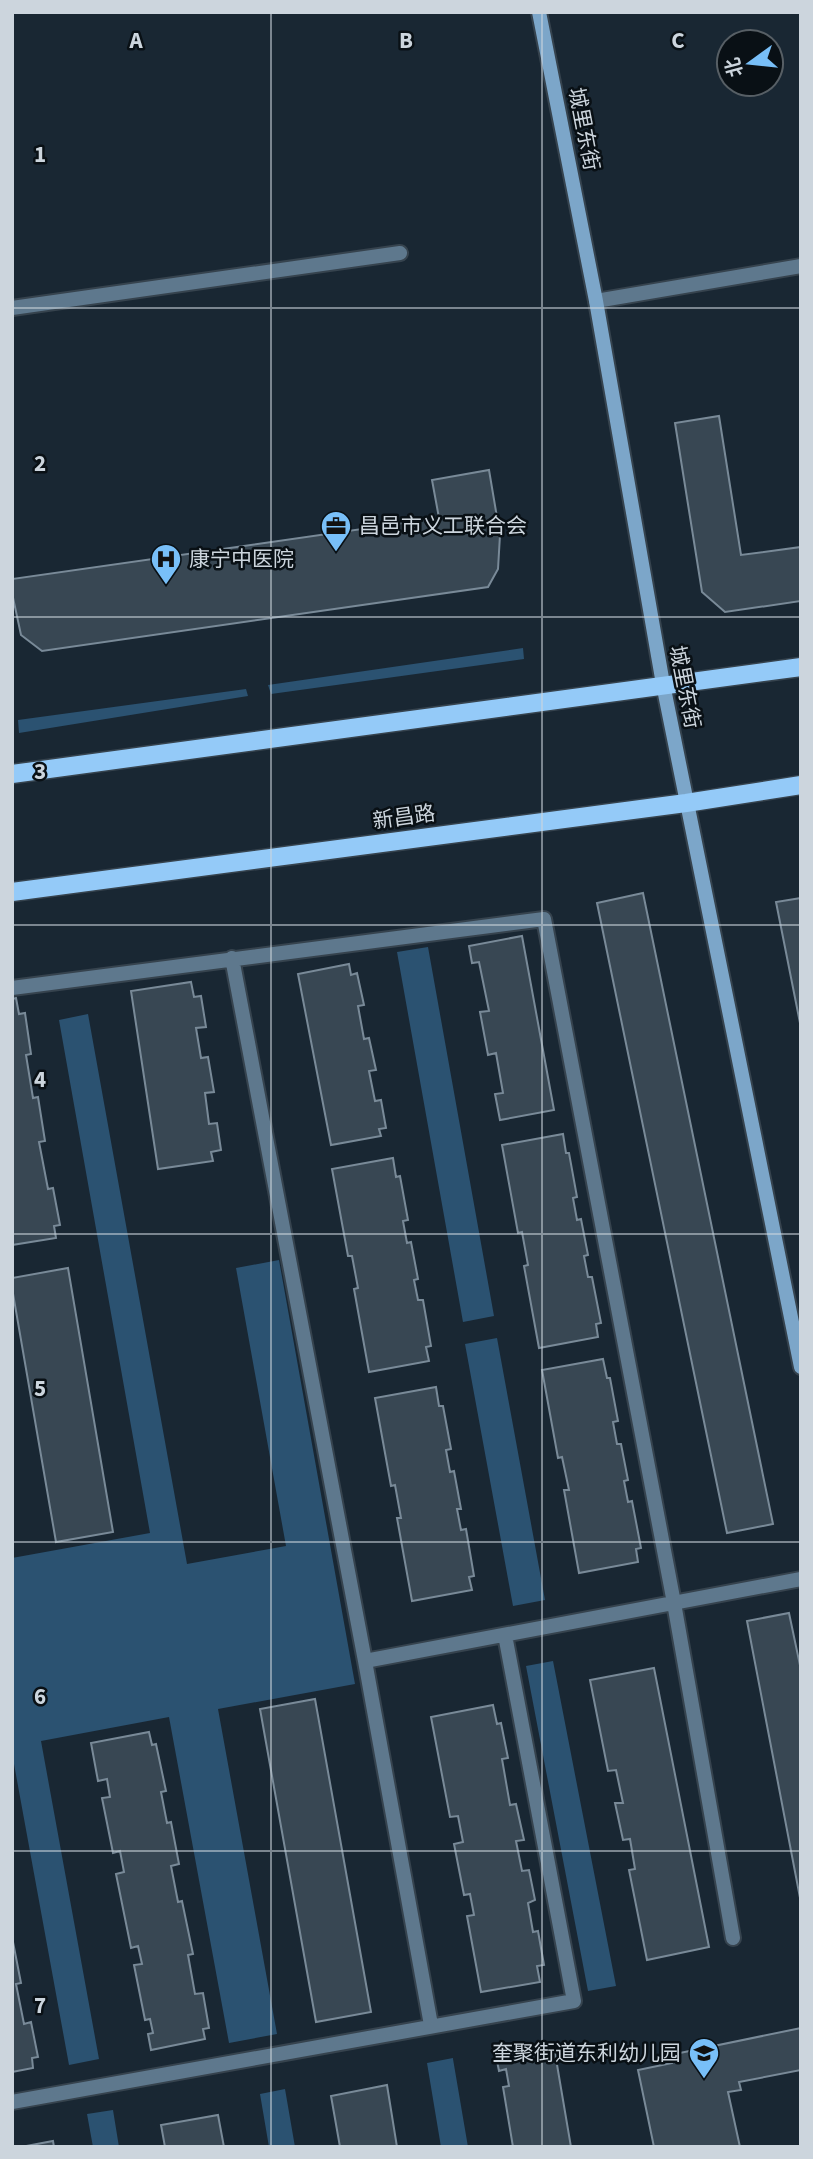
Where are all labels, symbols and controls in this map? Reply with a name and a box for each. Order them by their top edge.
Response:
text: A [128,24,143,57]
text: B [399,24,413,57]
text: C [671,24,685,57]
north arrow [715,28,785,98]
text: 北 [720,54,751,80]
street label: 城里东街 [561,85,607,173]
text: 1 [34,138,46,171]
text: 2 [34,447,46,480]
office icon: 昌邑市义工联合会 [319,509,353,553]
place label: 昌邑市义工联合会 [359,511,527,541]
hospital icon: 康宁中医院 [149,542,183,586]
place label: 康宁中医院 [189,544,294,574]
street label: 城里东街 [662,643,708,731]
text: 3 [34,755,46,788]
street label: 新昌路 [371,798,437,836]
text: 4 [34,1063,46,1096]
text: 5 [34,1372,46,1405]
text: 6 [34,1680,46,1713]
text: 7 [34,1989,46,2022]
school or university icon: 奎聚街道东利幼儿园 [687,2036,721,2080]
place label: 奎聚街道东利幼儿园 [492,2038,681,2068]

